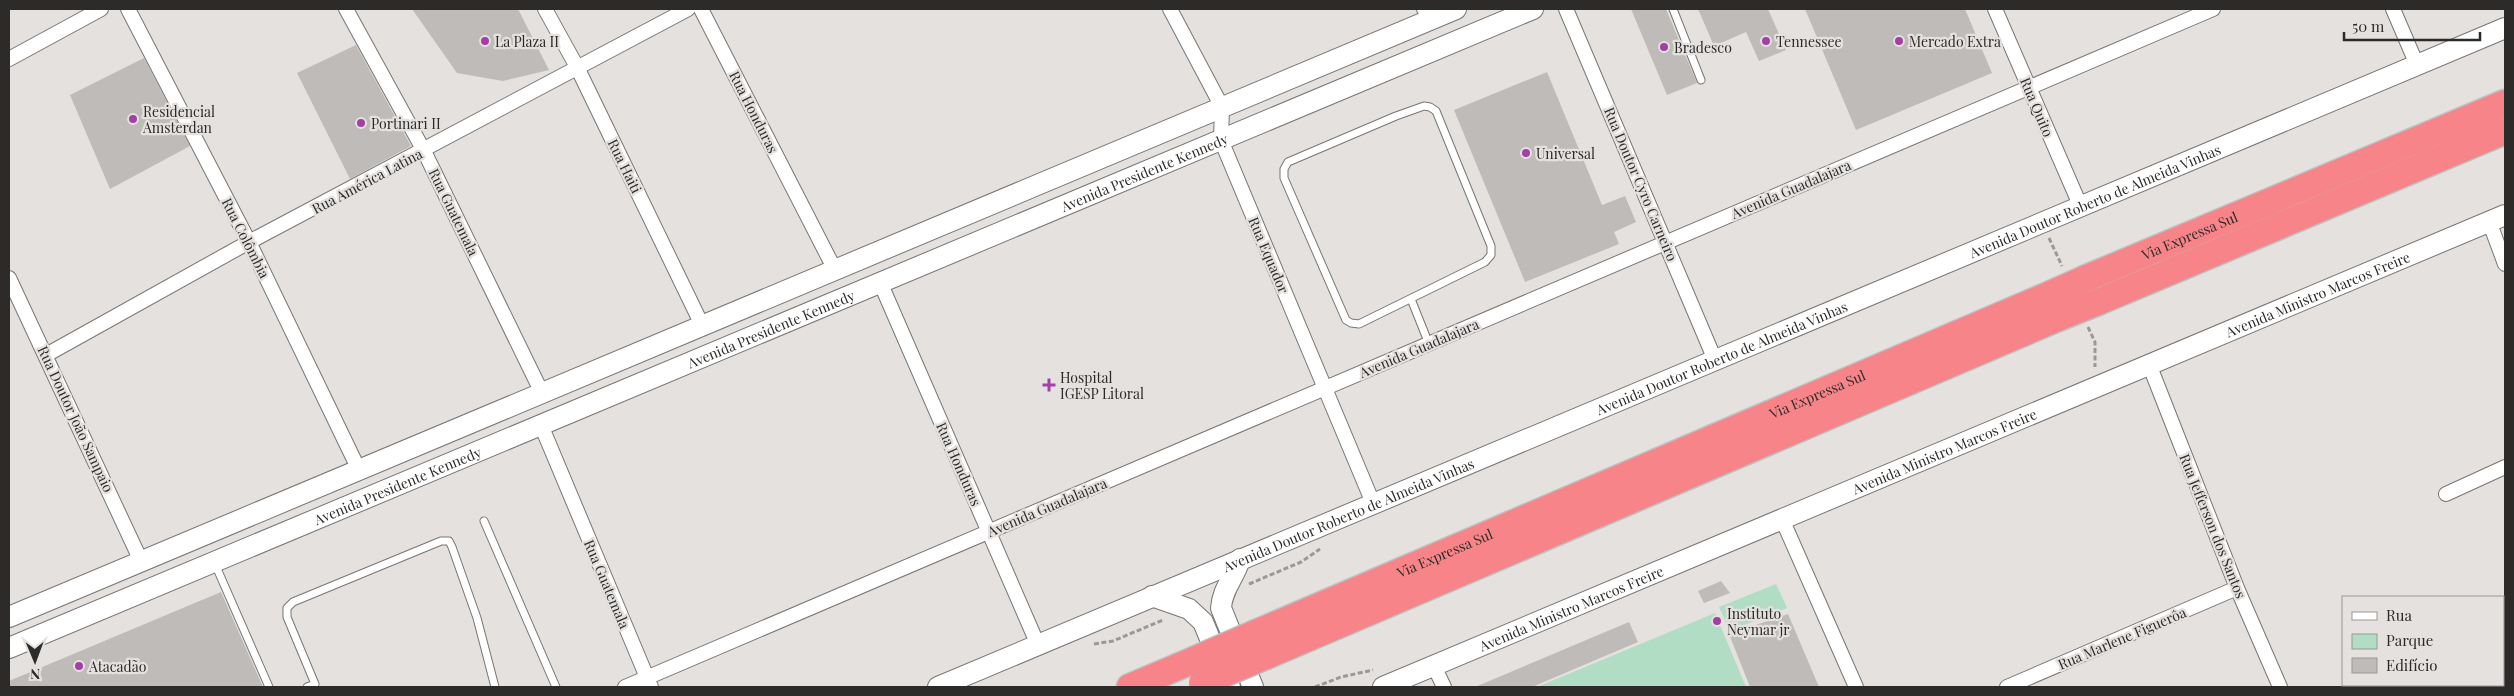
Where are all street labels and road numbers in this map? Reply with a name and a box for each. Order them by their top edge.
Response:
street label: Rua Honduras [725,68,783,156]
street label: Rua Quito [2016,74,2058,140]
street label: Rua Doutor Cyro Carneiro [1600,104,1682,264]
street label: Avenida Presidente Kennedy [1057,129,1231,216]
street label: Rua Haiti [604,136,646,196]
street label: Avenida Doutor Roberto de Almeida Vinhas [1965,139,2223,262]
street label: Rua América Latina [309,144,426,218]
street label: Avenida Guadalajara [1727,155,1854,223]
street label: Rua Guatemala [425,165,483,259]
street label: Rua Colômbia [218,195,274,281]
street label: Via Expressa Sul [2138,207,2240,264]
street label: Rua Equador [1244,214,1294,297]
street label: Avenida Ministro Marcos Freire [2222,247,2413,341]
street label: Avenida Presidente Kennedy [683,285,857,372]
street label: Avenida Doutor Roberto de Almeida Vinhas [1592,296,1850,419]
street label: Avenida Guadalajara [1355,314,1482,382]
street label: Rua Doutor João Sampaio [34,343,118,496]
street label: Via Expressa Sul [1765,365,1868,423]
street label: Avenida Ministro Marcos Freire [1848,404,2039,498]
street label: Rua Honduras [932,419,986,509]
street label: Avenida Presidente Kennedy [310,442,484,529]
street label: Rua Jefferson dos Santos [2175,451,2251,601]
street label: Avenida Doutor Roberto de Almeida Vinhas [1219,453,1477,576]
street label: Avenida Guadalajara [983,473,1110,541]
street label: Via Expressa Sul [1393,524,1495,582]
street label: Rua Guatemala [580,537,634,631]
street label: Avenida Ministro Marcos Freire [1475,561,1666,655]
street label: Rua Marlene Figuerôa [2055,602,2189,674]

